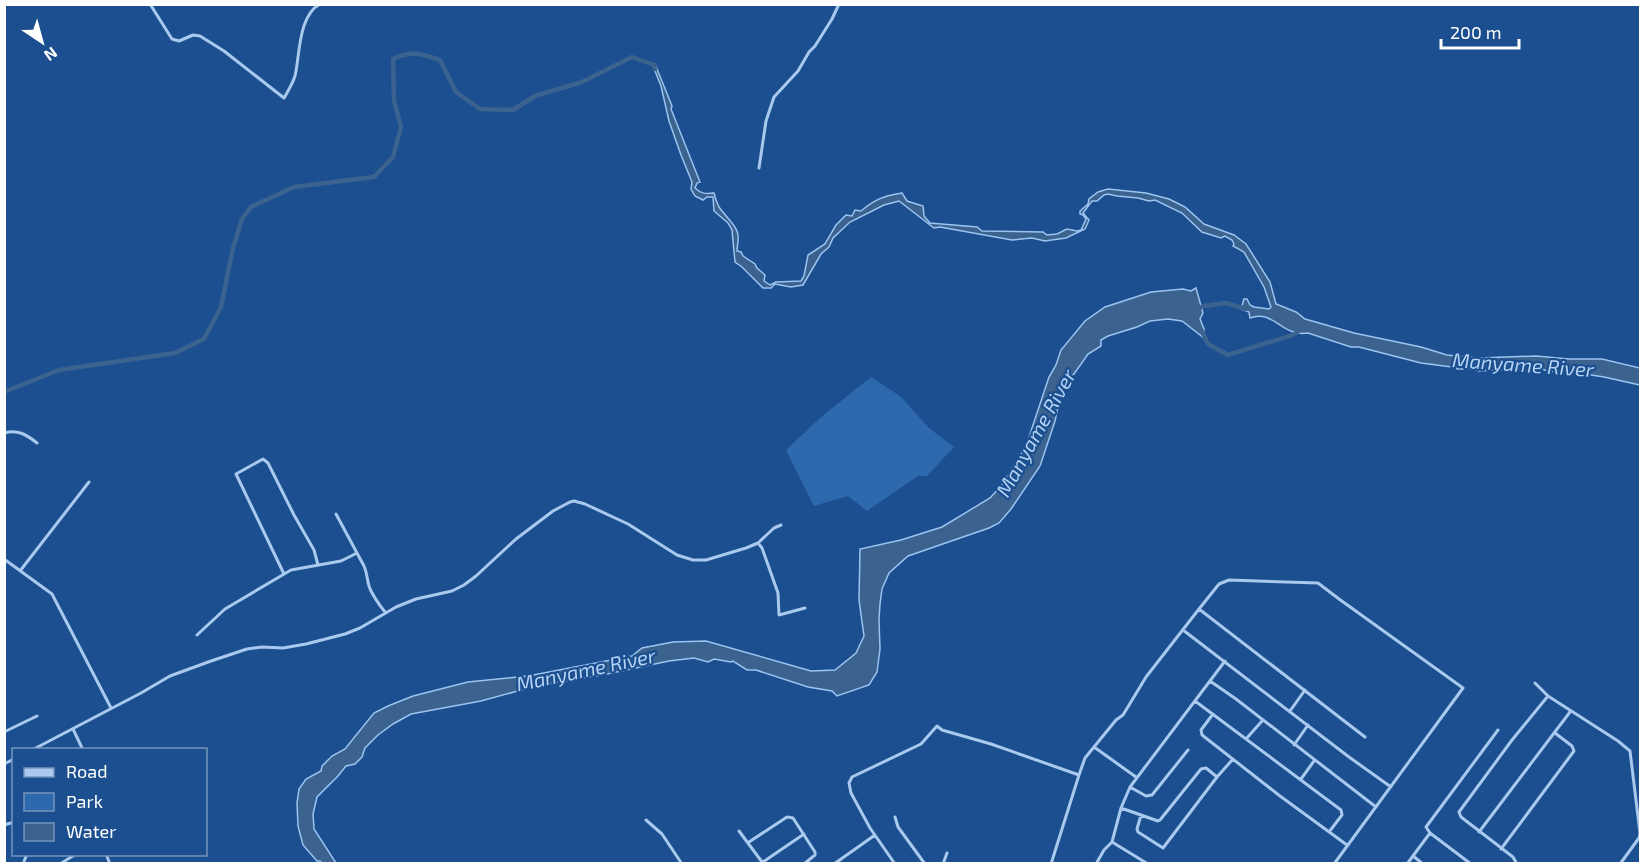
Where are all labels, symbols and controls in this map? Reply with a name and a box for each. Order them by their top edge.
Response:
north arrow [12,12,72,72]
scale bar [1441,12,1519,50]
text: 200 m [1450,21,1502,43]
text: N [41,43,61,66]
water label: Manyame River [1451,347,1596,382]
water label: Manyame River [990,364,1081,501]
water label: Manyame River [514,642,659,697]
legend [12,748,207,856]
text: Road [66,760,107,782]
text: Park [66,790,103,812]
text: Water [66,820,116,842]

